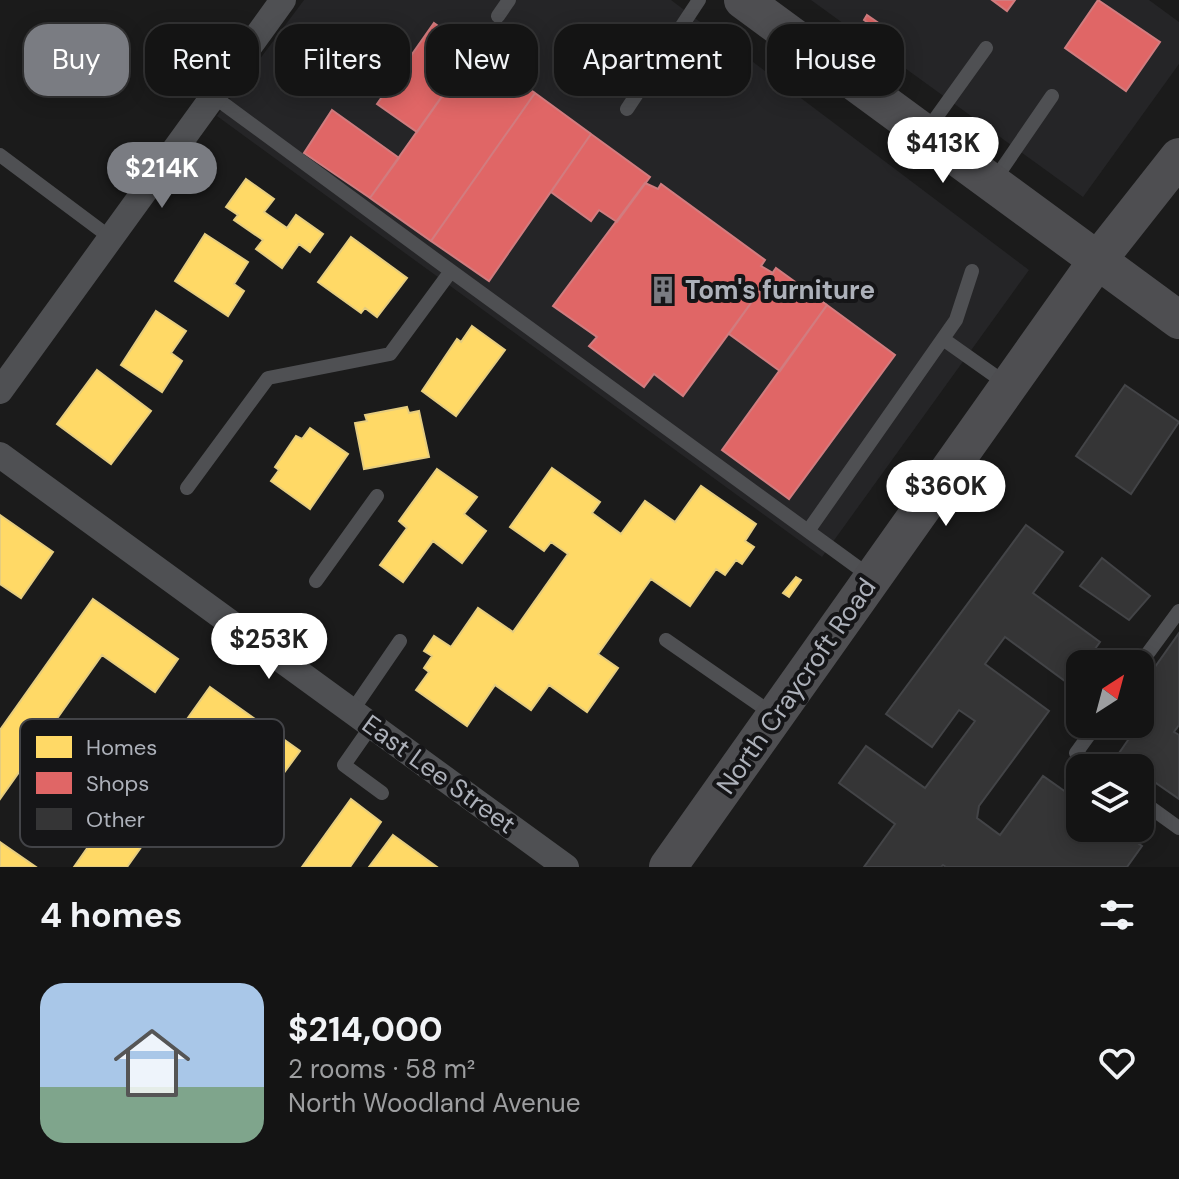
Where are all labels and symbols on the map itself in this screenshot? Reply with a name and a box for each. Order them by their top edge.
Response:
pin: $413K [887,117,999,185]
pin: $214K [106,142,218,210]
place label: Tom's furniture [685,273,875,307]
building icon: Tom's furniture [648,275,678,305]
pin: $360K [890,460,1002,528]
street label: North Craycroft Road [709,571,883,801]
pin: $253K [213,613,325,681]
north arrow [1066,650,1154,738]
street label: East Lee Street [356,707,522,841]
legend [20,719,284,847]
text: Homes [86,733,157,762]
text: Shops [86,769,149,798]
text: Other [86,805,145,834]

